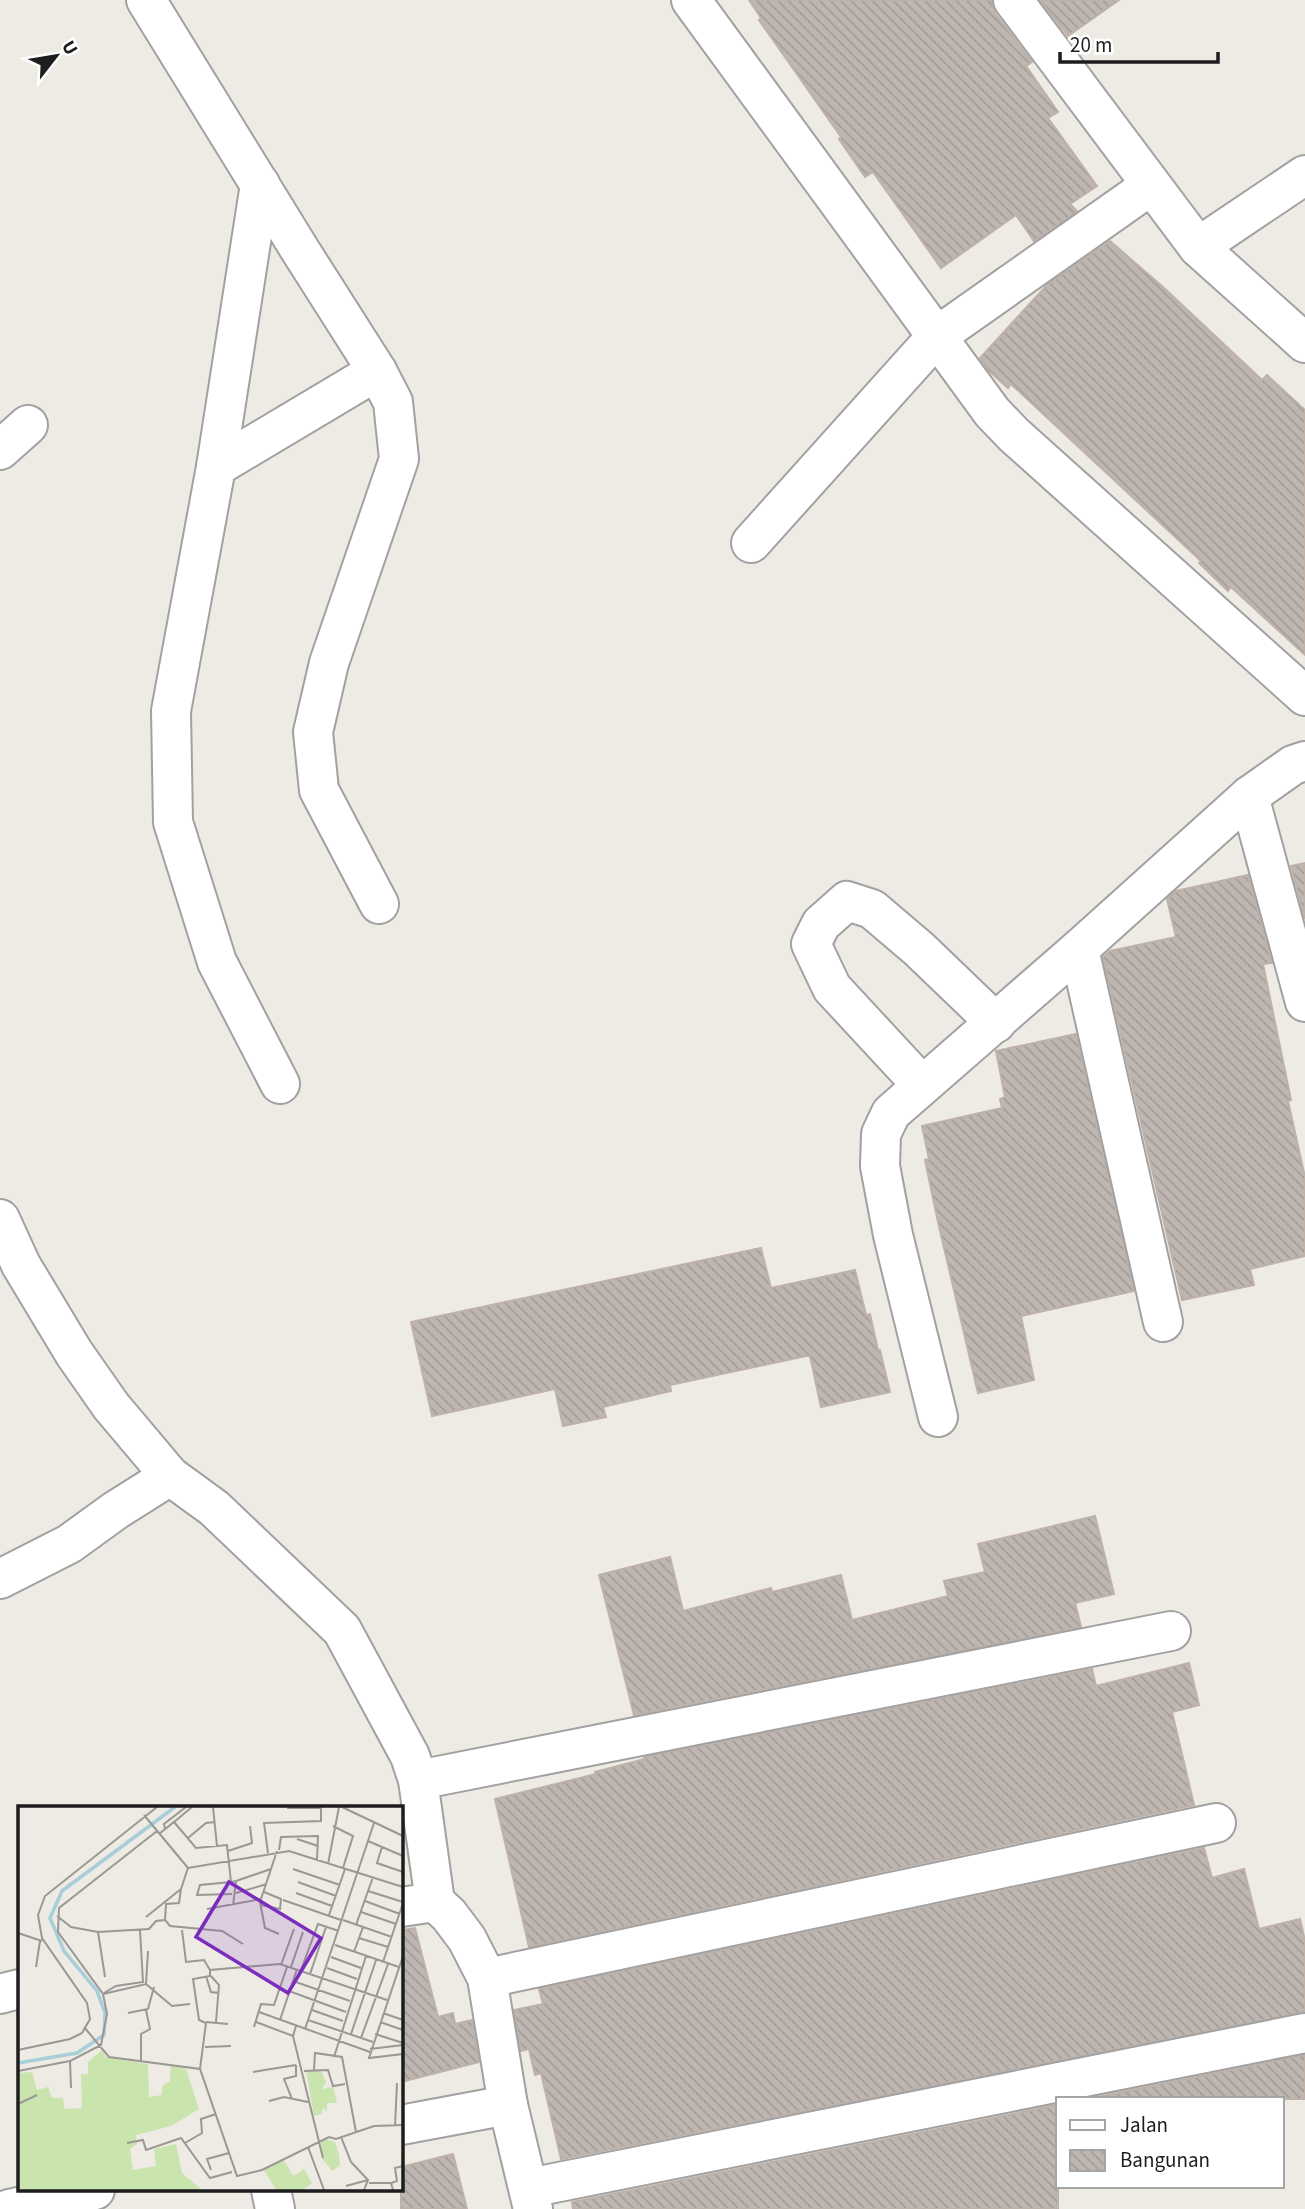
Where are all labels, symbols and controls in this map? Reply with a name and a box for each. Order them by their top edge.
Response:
north arrow [21,21,91,91]
scale bar [1060,21,1218,65]
text: 20 m [1070,30,1112,60]
text: U [54,36,84,60]
inset map [18,1806,402,2192]
legend [1056,2097,1284,2188]
text: Jalan [1120,2110,1168,2140]
text: Bangunan [1120,2145,1210,2175]

